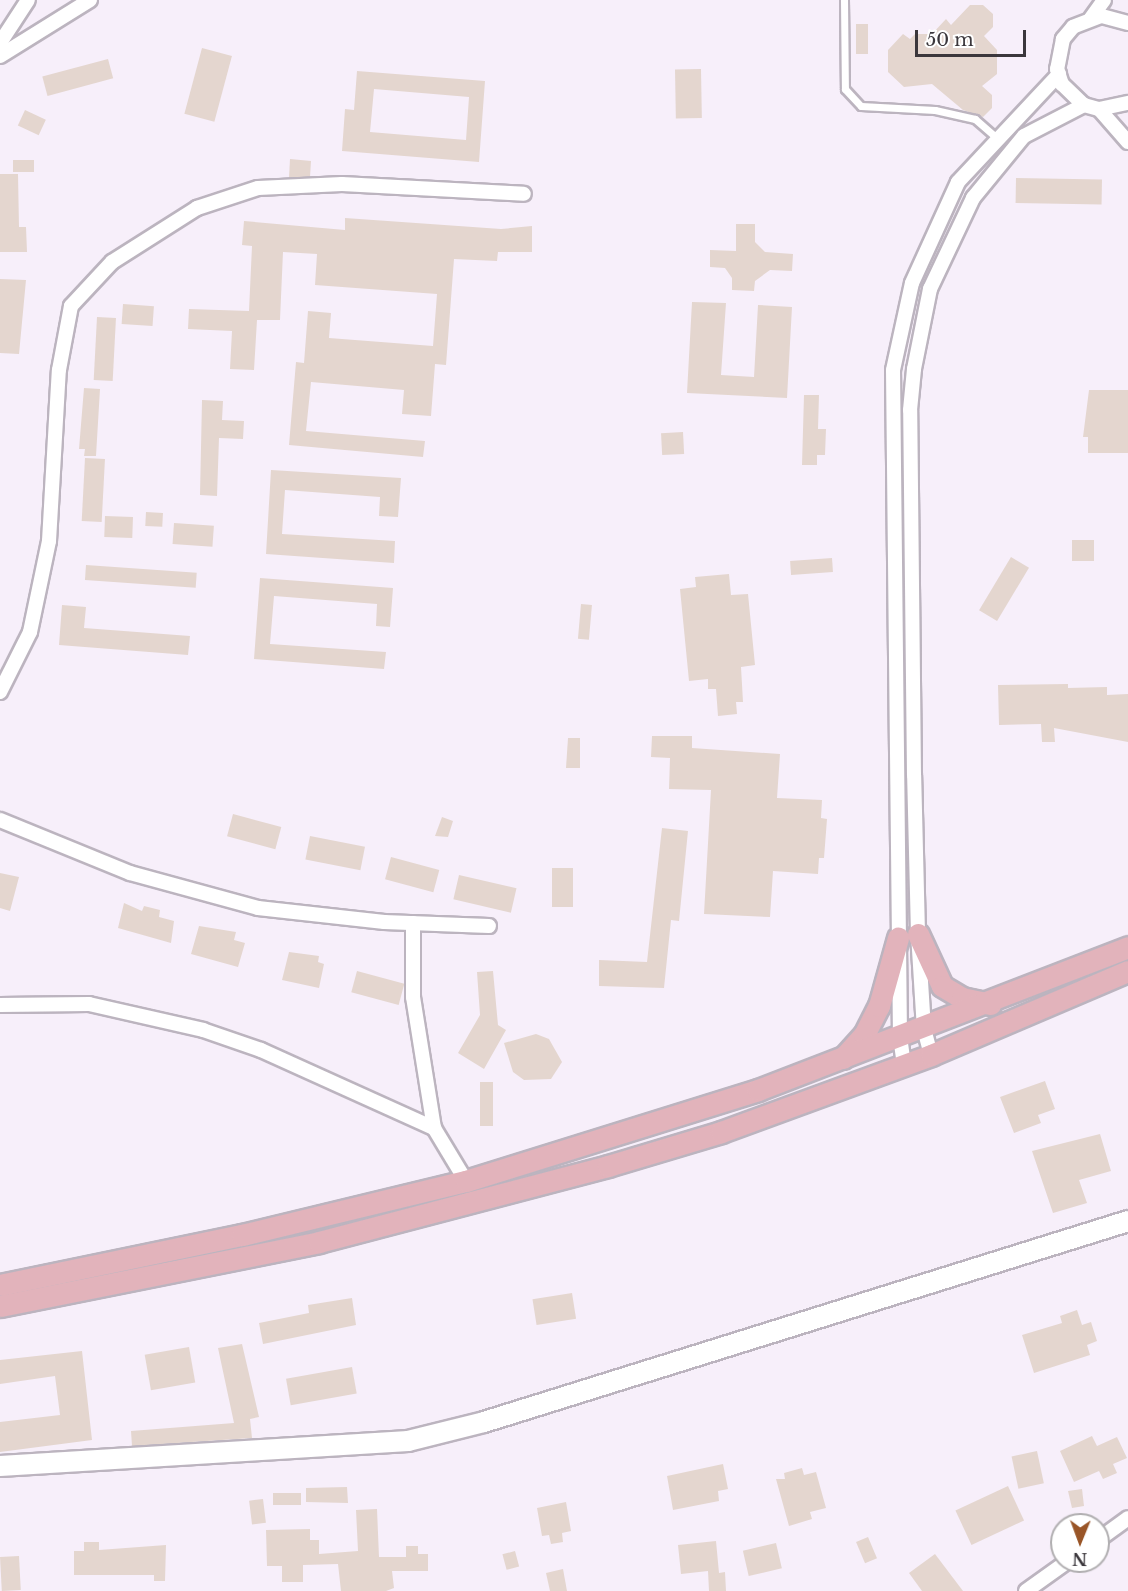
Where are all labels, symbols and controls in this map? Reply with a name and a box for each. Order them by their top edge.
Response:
scale bar [918,18,1029,56]
text: 50 m [926,29,974,51]
north arrow [1050,1513,1110,1573]
text: N [1072,1549,1087,1569]

